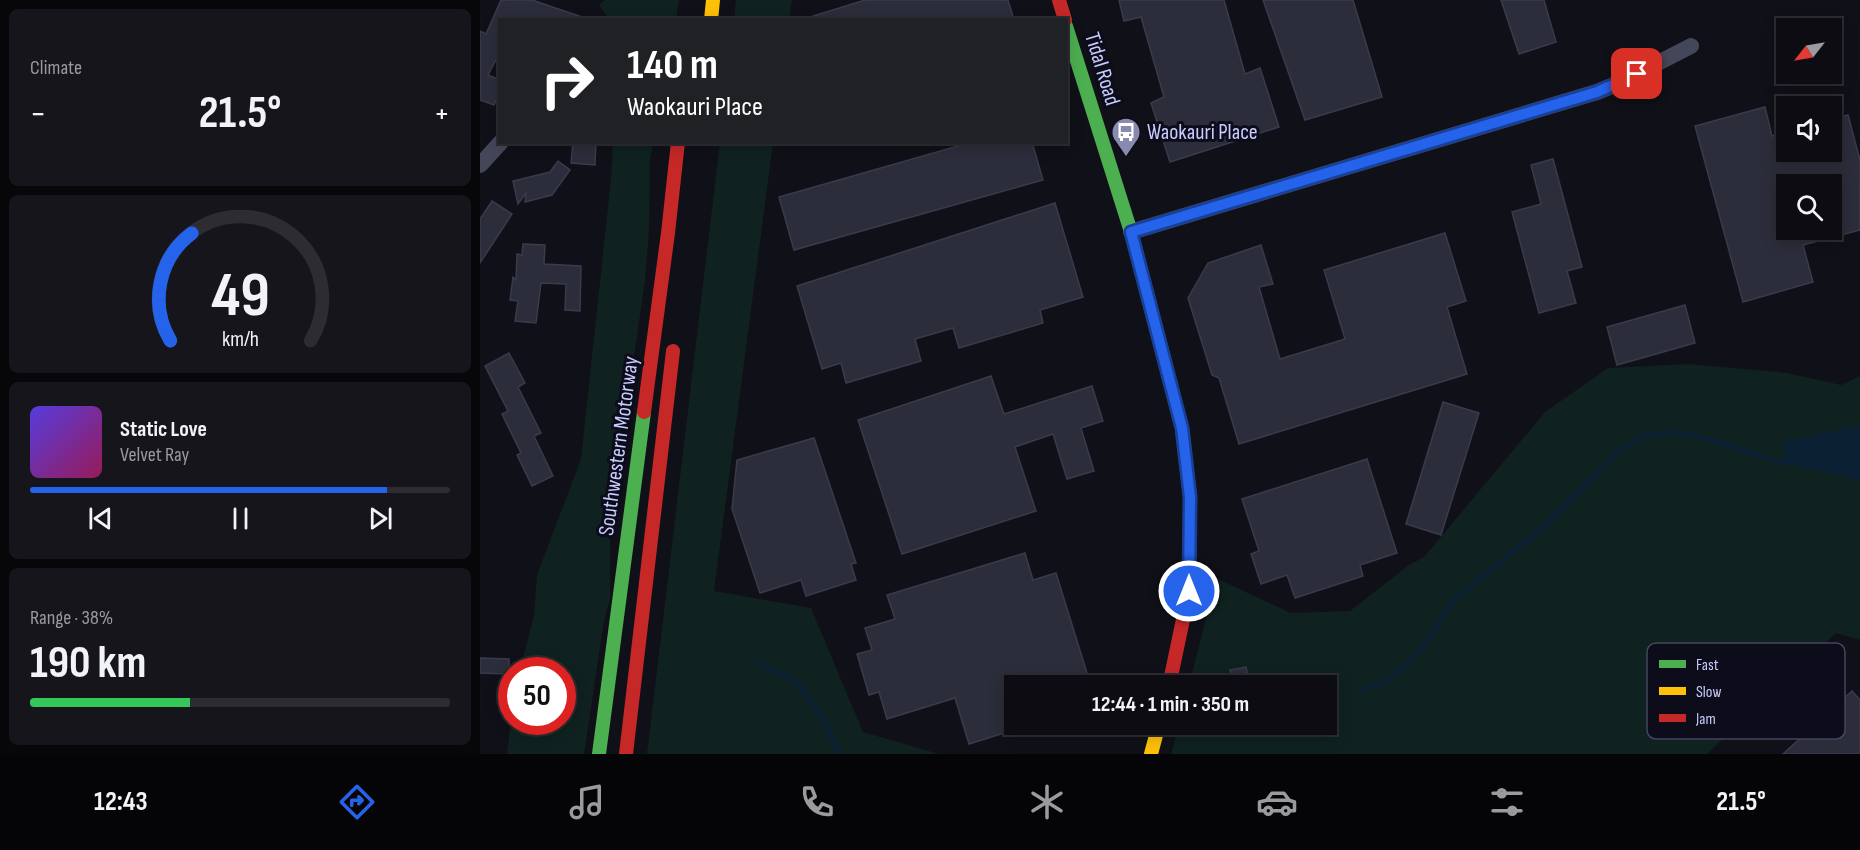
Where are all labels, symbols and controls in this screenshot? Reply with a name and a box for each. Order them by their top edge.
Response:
north arrow [1776,18,1842,84]
map controls [1776,18,1842,240]
street label: Tidal Road [1078,29,1126,109]
text: 140 m [627,40,718,91]
icon: right [528,42,606,120]
pin [1611,48,1662,99]
text: Climate [30,56,82,80]
icon: arrive [1620,57,1653,90]
text: 21.5° [199,86,281,141]
text: Waokauri Place [627,91,763,123]
text: − [30,94,46,134]
text: + [434,94,450,134]
button: sound [1776,96,1842,162]
bus stop icon: Waokauri Place [1110,116,1142,158]
place label: Waokauri Place [1147,119,1258,146]
button: search [1776,174,1842,240]
text: 49 [211,259,269,334]
text: km/h [221,327,259,352]
street label: Southwestern Motorway [593,354,645,537]
text: Static Love [120,416,207,443]
text: Velvet Ray [120,443,189,467]
icon: previous [84,502,117,535]
icon: pause [224,502,257,535]
icon: next [364,502,397,535]
position arrow [1157,559,1221,623]
text: Range · 38% [30,606,113,630]
text: 190 km [30,636,146,691]
legend [1647,643,1845,739]
text: Fast [1696,656,1719,675]
speed limit sign: 50 [498,657,576,735]
text: Slow [1696,683,1721,702]
text: 12:44 · 1 min · 350 m [1092,691,1249,718]
text: Jam [1695,710,1716,729]
icon: directions [336,781,378,823]
icon: music [566,781,608,823]
icon: phone [796,781,838,823]
icon: climate [1026,781,1068,823]
icon: car [1256,781,1298,823]
icon: filters [1486,781,1528,823]
text: 12:43 [94,786,148,818]
text: 21.5° [1716,786,1766,818]

